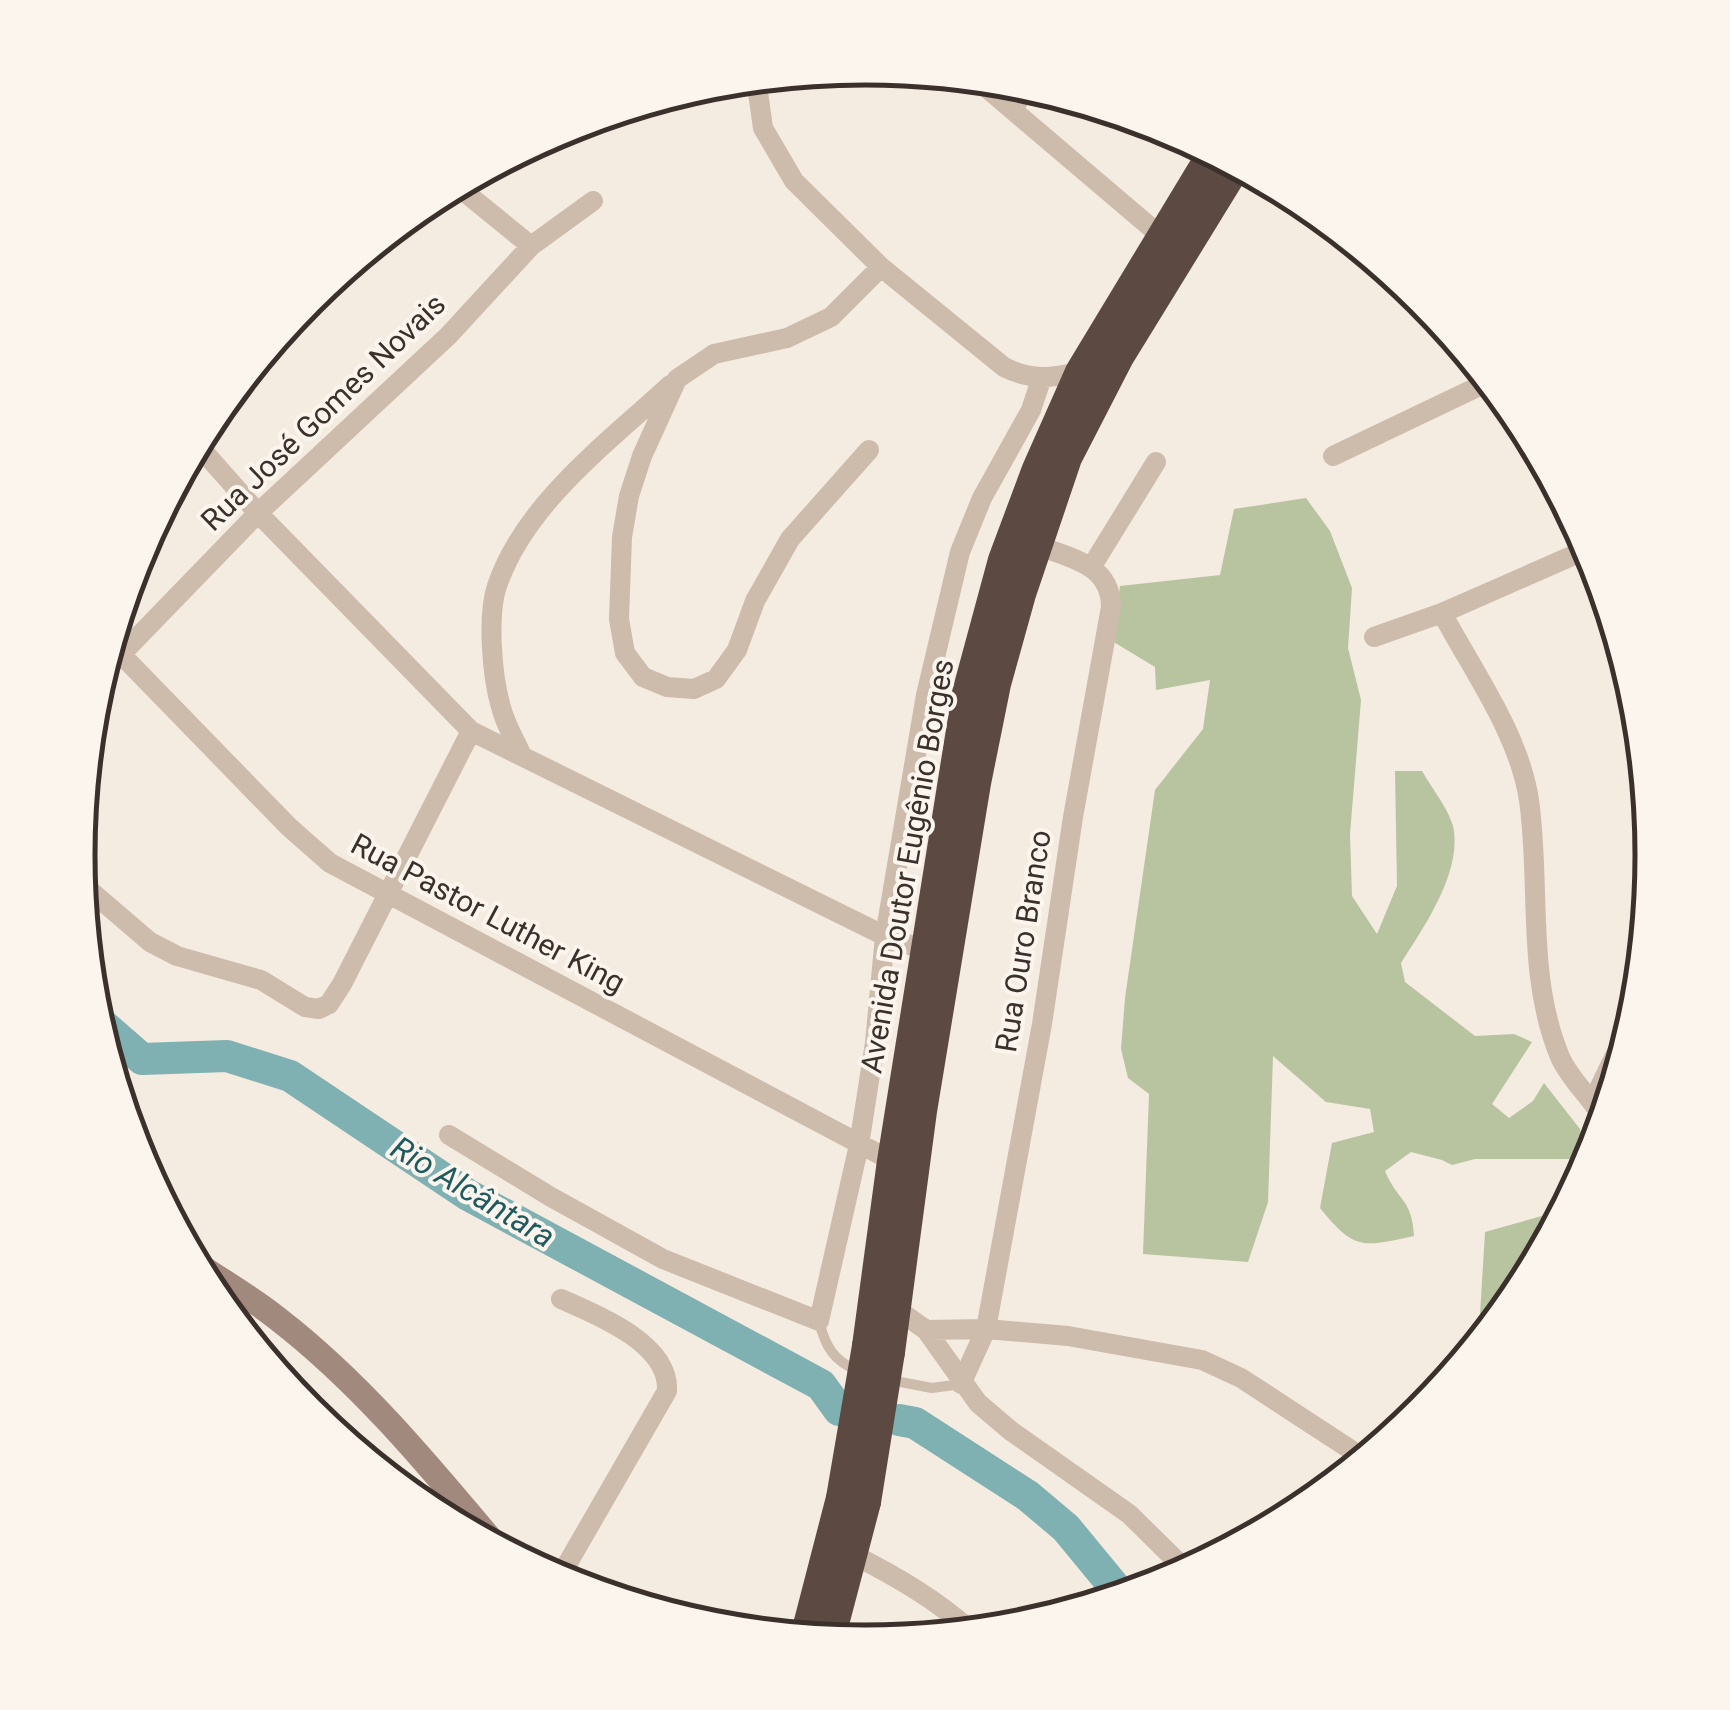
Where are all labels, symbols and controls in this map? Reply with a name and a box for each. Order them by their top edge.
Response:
street label: Rua José Gomes Novais [194,286,452,538]
street label: Avenida Doutor Eugênio Borges [853,656,961,1076]
street label: Rua Pastor Luther King [345,826,631,1000]
street label: Rua Ouro Branco [988,827,1058,1055]
water label: Rio Alcântara [384,1128,562,1256]

